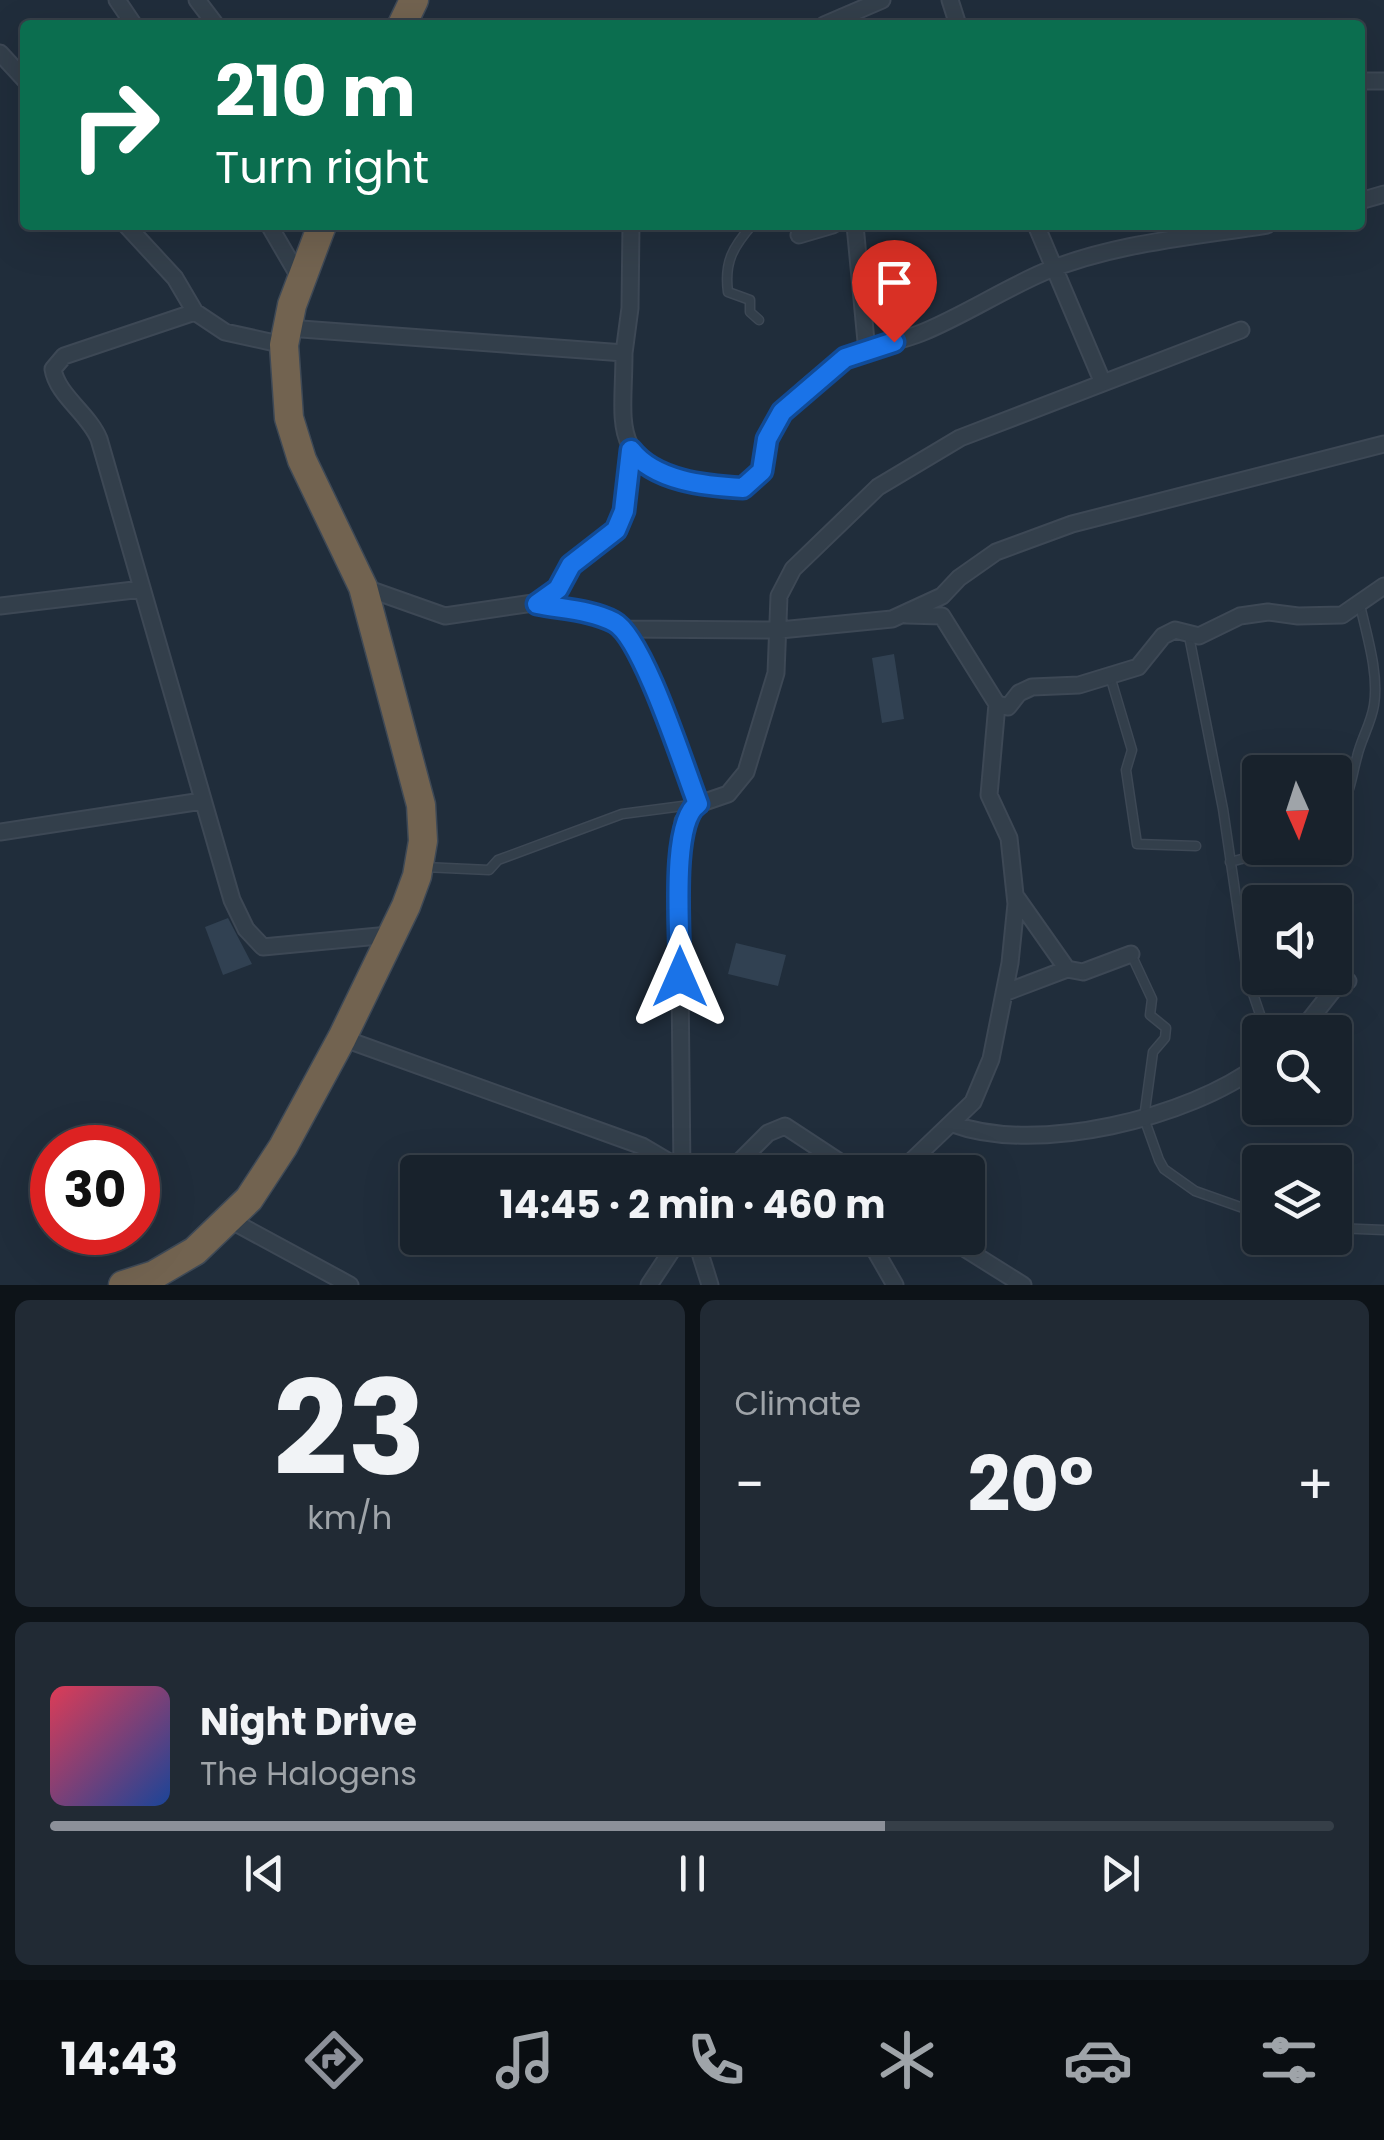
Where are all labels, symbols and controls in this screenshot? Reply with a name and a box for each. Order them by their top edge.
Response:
text: 210 m [215,42,416,141]
icon: right [50,60,180,190]
text: Turn right [215,136,429,199]
pin [852,240,937,343]
icon: arrive [867,255,922,310]
north arrow [1242,755,1352,865]
map controls [1242,755,1352,1255]
button: sound [1242,885,1352,995]
position arrow [628,925,732,1029]
button: search [1242,1015,1352,1125]
speed limit sign: 30 [30,1125,160,1255]
button: layers [1242,1145,1352,1255]
text: 14:45 · 2 min · 460 m [499,1178,886,1231]
text: 23 [273,1337,426,1520]
text: Climate [735,1381,861,1426]
text: 20° [967,1432,1094,1537]
text: − [735,1446,765,1523]
text: + [1296,1446,1334,1523]
text: km/h [307,1495,392,1540]
text: Night Drive [200,1695,417,1748]
text: The Halogens [200,1751,417,1796]
icon: previous [237,1846,292,1901]
icon: pause [665,1846,720,1901]
icon: next [1093,1846,1148,1901]
icon: directions [299,2025,369,2095]
icon: music [490,2025,560,2095]
icon: phone [681,2025,751,2095]
icon: climate [872,2025,942,2095]
icon: car [1063,2025,1133,2095]
icon: filters [1254,2025,1324,2095]
text: 14:43 [60,2028,178,2091]

